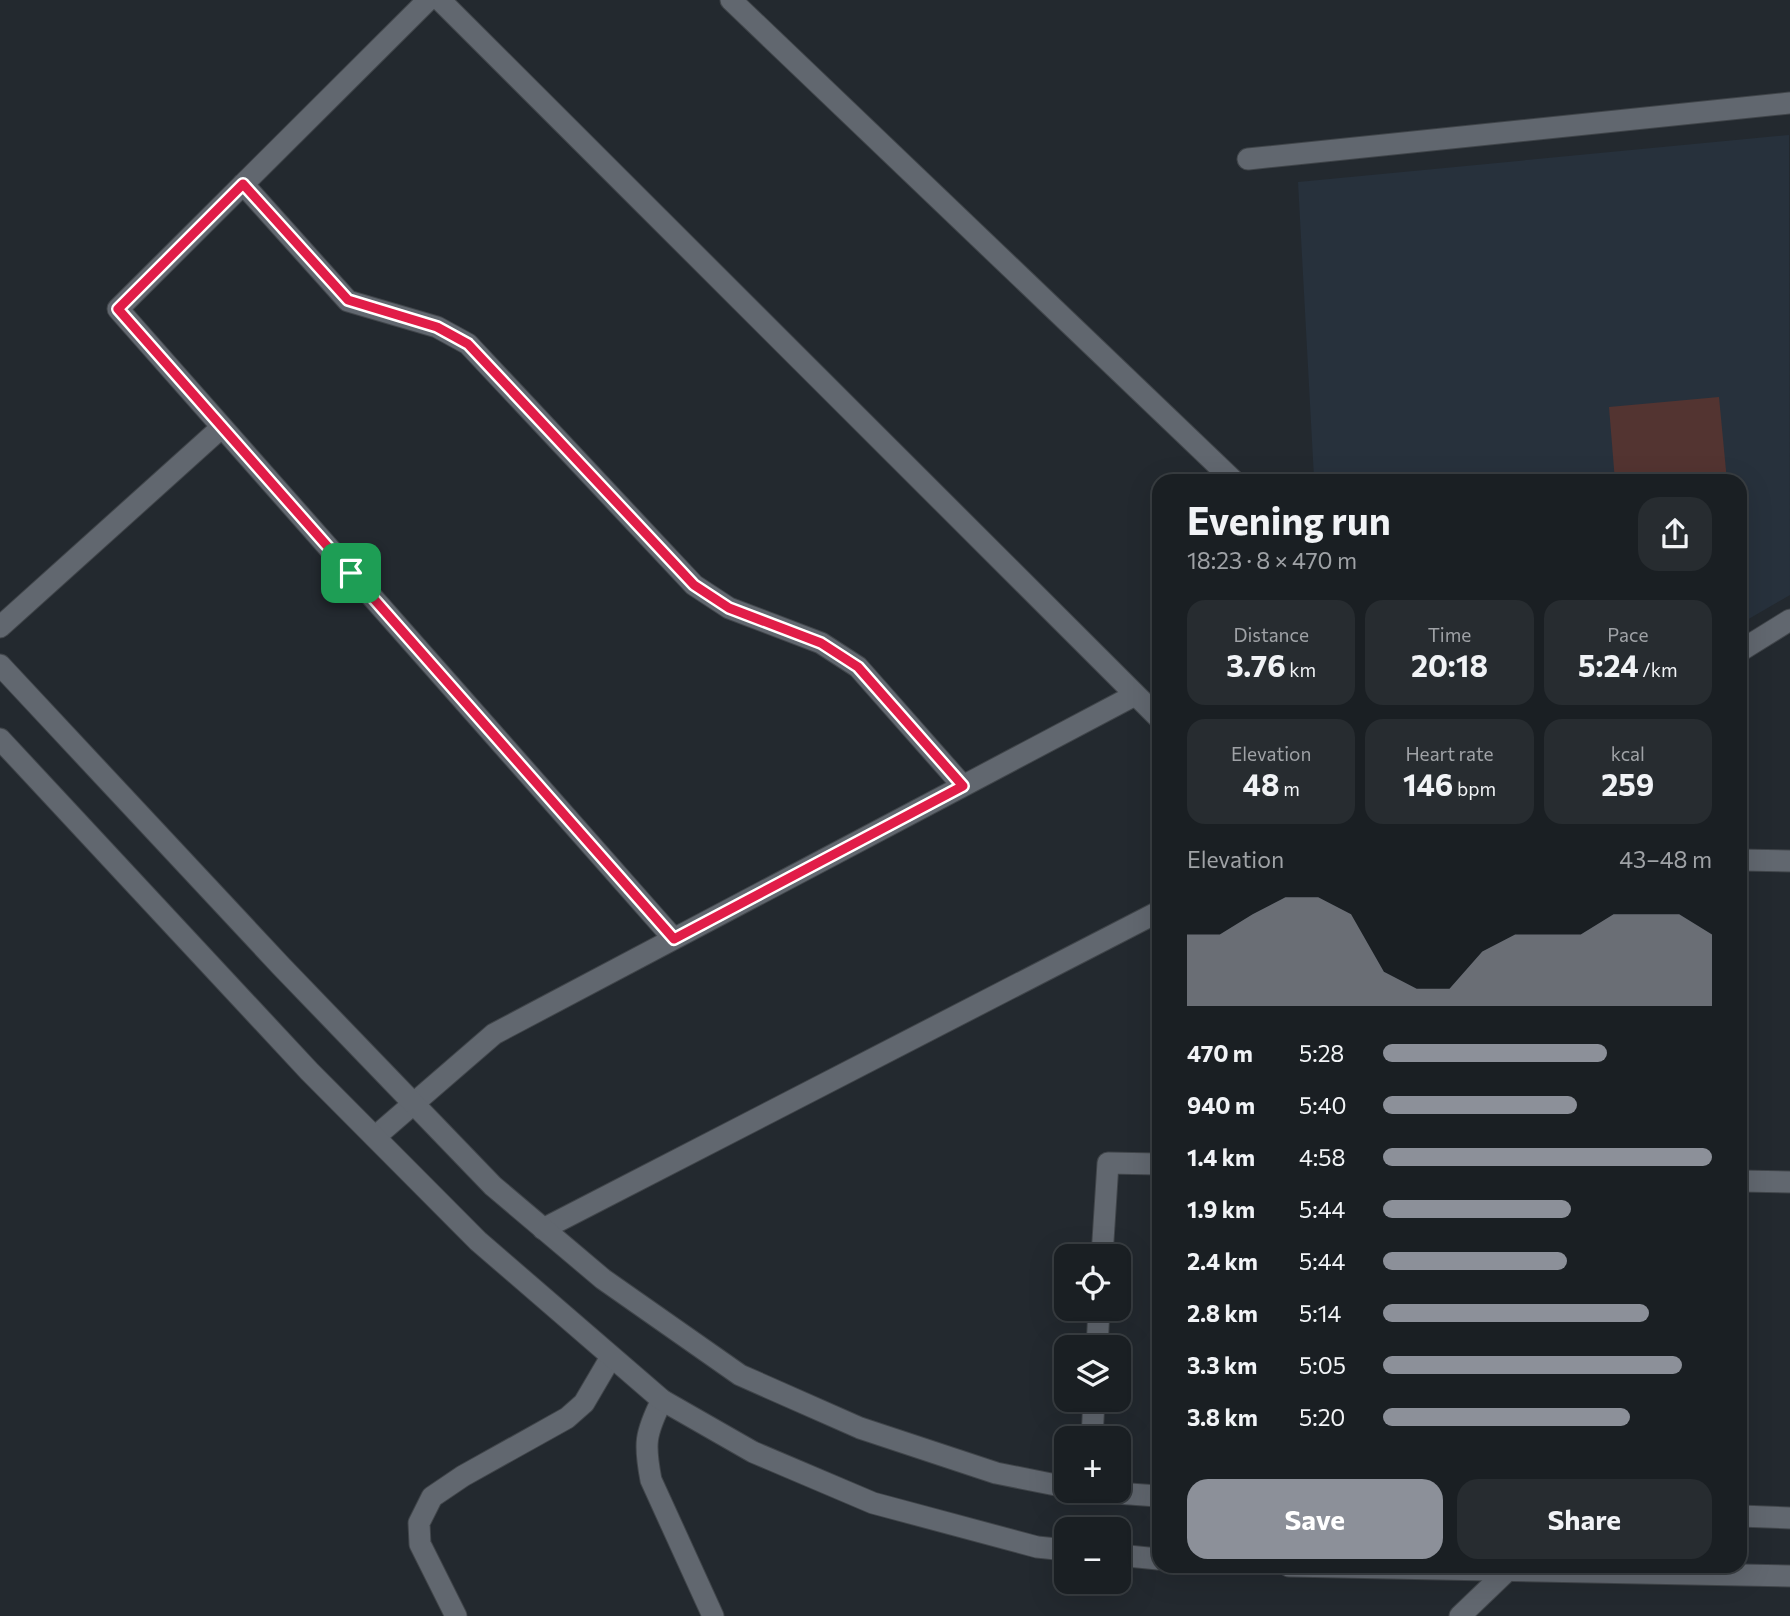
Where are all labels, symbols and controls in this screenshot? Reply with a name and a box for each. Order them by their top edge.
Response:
text: Evening run [1187,496,1391,543]
button: share [1638,497,1712,571]
pin [321,543,381,603]
text: 18:23 · 8 × 470 m [1187,546,1357,574]
icon: arrive [332,554,370,592]
text: Distance [1233,623,1309,646]
text: Time [1428,623,1471,646]
text: Pace [1607,623,1648,646]
text: 3.76 [1226,646,1286,683]
text: 20:18 [1411,646,1488,683]
text: 5:24 [1578,646,1639,683]
text: km [1286,658,1316,681]
text: /km [1639,658,1678,681]
text: Elevation [1231,742,1311,765]
text: Heart rate [1405,742,1494,765]
text: kcal [1611,742,1645,765]
text: 48 [1243,765,1280,802]
text: 146 [1403,765,1453,802]
text: 259 [1601,765,1654,802]
text: m [1280,777,1300,800]
text: bpm [1453,777,1496,800]
text: Elevation [1187,845,1284,873]
text: 43–48 m [1619,845,1712,873]
text: 470 m [1187,1039,1253,1067]
text: 5:28 [1299,1039,1344,1067]
text: 940 m [1187,1091,1255,1119]
text: 5:40 [1299,1091,1346,1119]
text: 1.4 km [1187,1143,1255,1171]
text: 4:58 [1299,1143,1345,1171]
text: 1.9 km [1187,1195,1255,1223]
text: 5:44 [1299,1195,1345,1223]
map controls [1054,1244,1131,1594]
button: locate [1054,1244,1131,1321]
text: 2.4 km [1187,1247,1258,1275]
text: 5:44 [1299,1247,1345,1275]
text: 2.8 km [1187,1299,1258,1327]
text: 5:14 [1299,1299,1341,1327]
button: layers [1054,1335,1131,1412]
text: 3.3 km [1187,1351,1257,1379]
text: 5:05 [1299,1351,1346,1379]
text: 3.8 km [1187,1403,1258,1431]
text: 5:20 [1299,1403,1345,1431]
button: + [1054,1426,1131,1503]
button: Save [1187,1479,1443,1559]
button: Share [1457,1479,1712,1559]
button: − [1054,1517,1131,1594]

